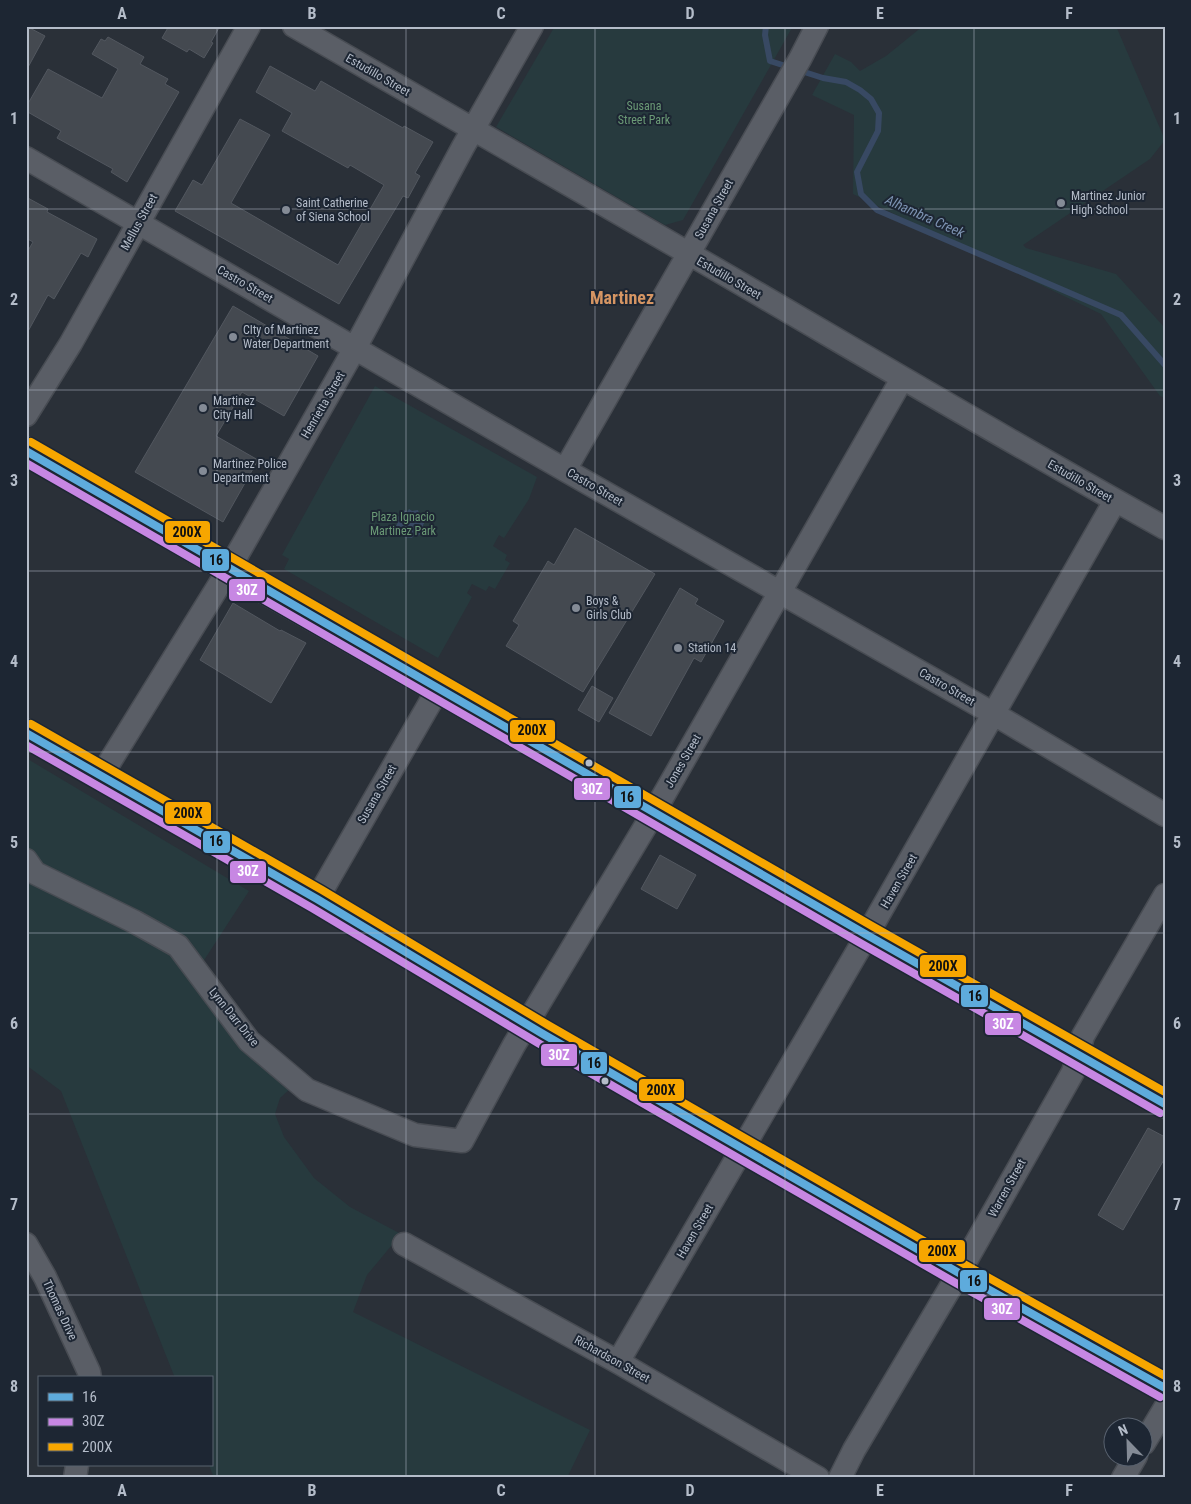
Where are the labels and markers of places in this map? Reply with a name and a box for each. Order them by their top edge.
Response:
place label: Martinez Junior High School [1071,189,1146,217]
place label: Saint Catherine of Siena School [296,196,370,224]
marker: Martinez Junior High School [1055,197,1067,209]
marker: Saint Catherine of Siena School [280,204,292,216]
place label: CIty of Martinez Water Department [243,323,329,351]
marker: CIty of Martinez Water Department [227,331,239,343]
place label: Martinez City Hall [213,394,255,422]
marker: Martinez City Hall [197,402,209,414]
place label: Martinez Police Department [213,457,287,485]
marker: Martinez Police Department [197,465,209,477]
place label: Boys & Girls Club [586,594,632,622]
marker: Boys & Girls Club [570,602,582,614]
place label: Station 14 [688,641,736,655]
marker: Station 14 [672,642,684,654]
unlabelled marker [584,758,594,768]
unlabelled marker [600,1076,610,1086]

